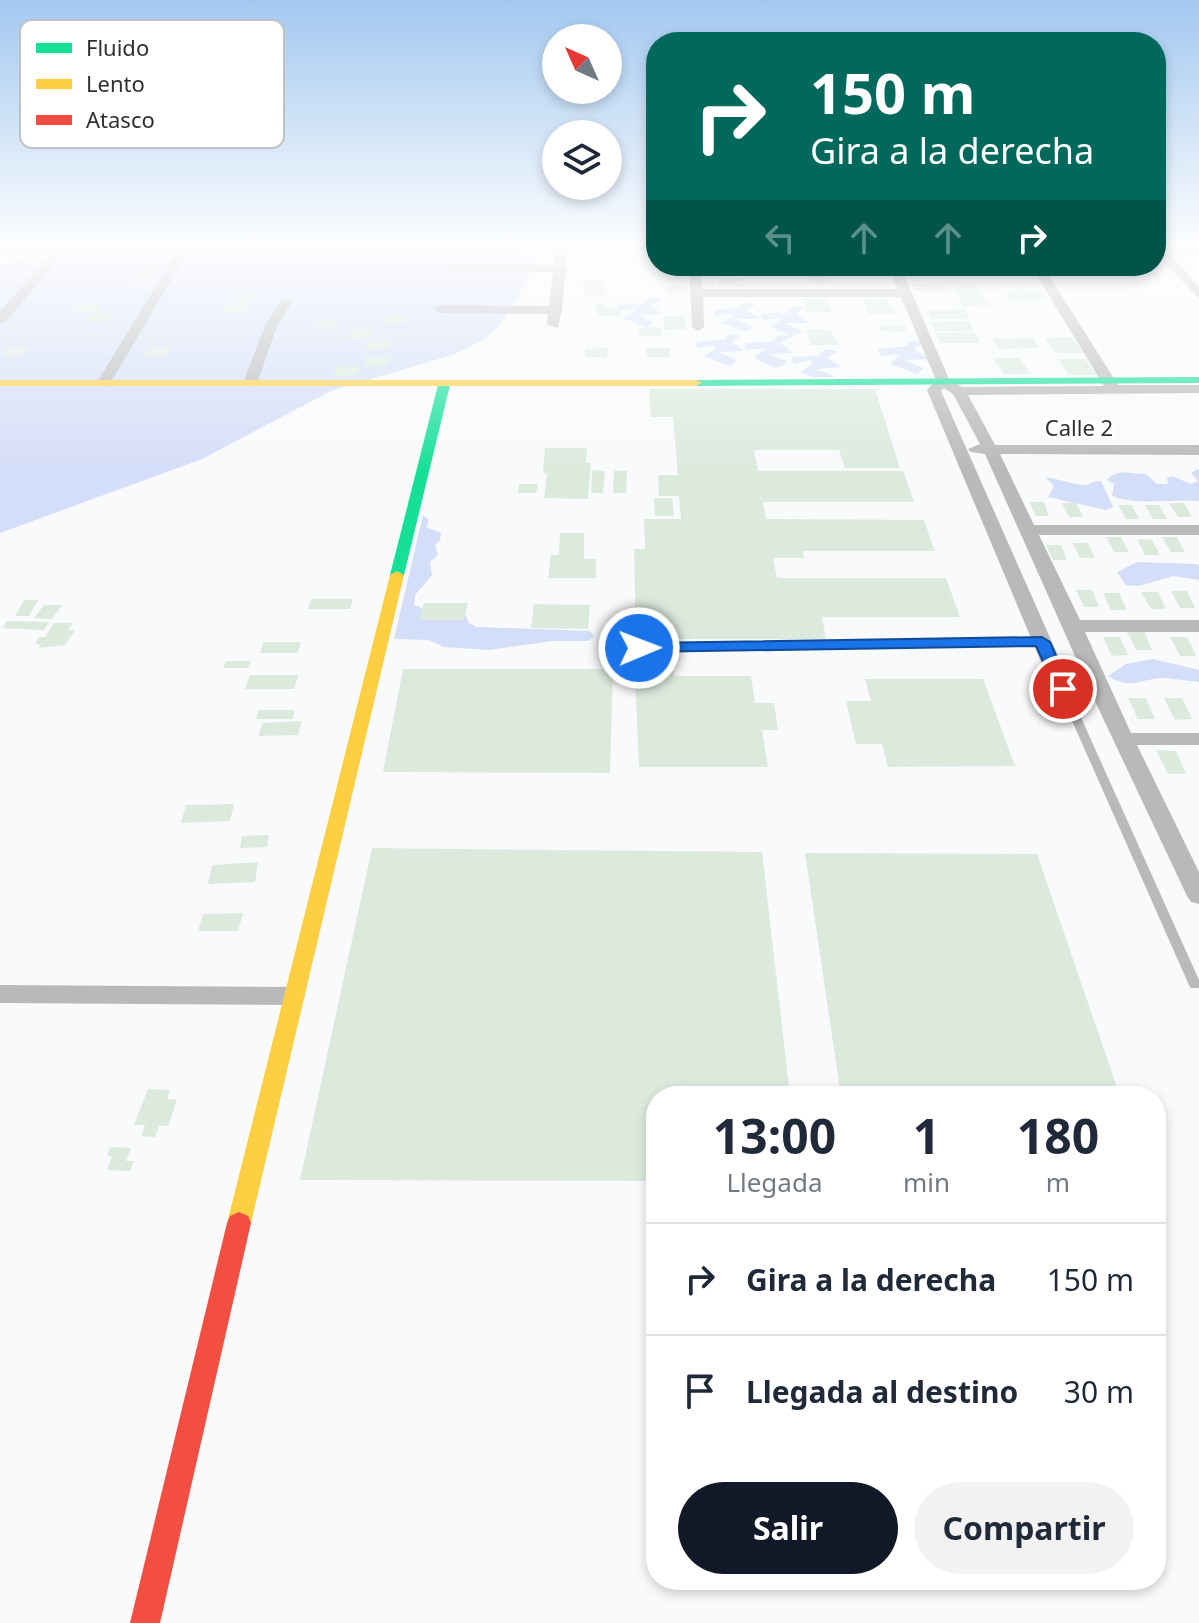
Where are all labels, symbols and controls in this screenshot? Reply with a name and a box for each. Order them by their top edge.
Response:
legend [20,20,284,148]
north arrow [542,24,622,104]
map controls [542,24,622,200]
text: Fluido [86,32,149,62]
text: 150 m [810,54,975,130]
icon: right [678,64,782,168]
text: Lento [86,68,145,98]
text: Atasco [86,104,155,134]
button: layers [542,120,622,200]
text: Gira a la derecha [810,126,1094,175]
icon: left [758,216,802,260]
icon: ahead [842,216,886,260]
icon: ahead [926,216,970,260]
icon: right [1010,216,1054,260]
street label: Calle 2 [1045,412,1113,442]
position arrow [597,606,681,690]
pin [1029,655,1097,723]
icon: arrive [1041,667,1085,711]
text: 13:00 [713,1103,836,1168]
text: 1 [913,1103,940,1168]
text: 180 [1017,1103,1099,1168]
text: Llegada [726,1164,823,1200]
text: min [903,1164,950,1200]
text: m [1046,1164,1070,1200]
icon: right [678,1257,722,1301]
text: Gira a la derecha [746,1259,996,1300]
text: 150 m [1047,1259,1134,1300]
icon: arrive [678,1369,722,1413]
text: Llegada al destino [746,1371,1018,1412]
text: 30 m [1064,1371,1134,1412]
button: Salir [678,1482,898,1574]
button: Compartir [914,1482,1134,1574]

